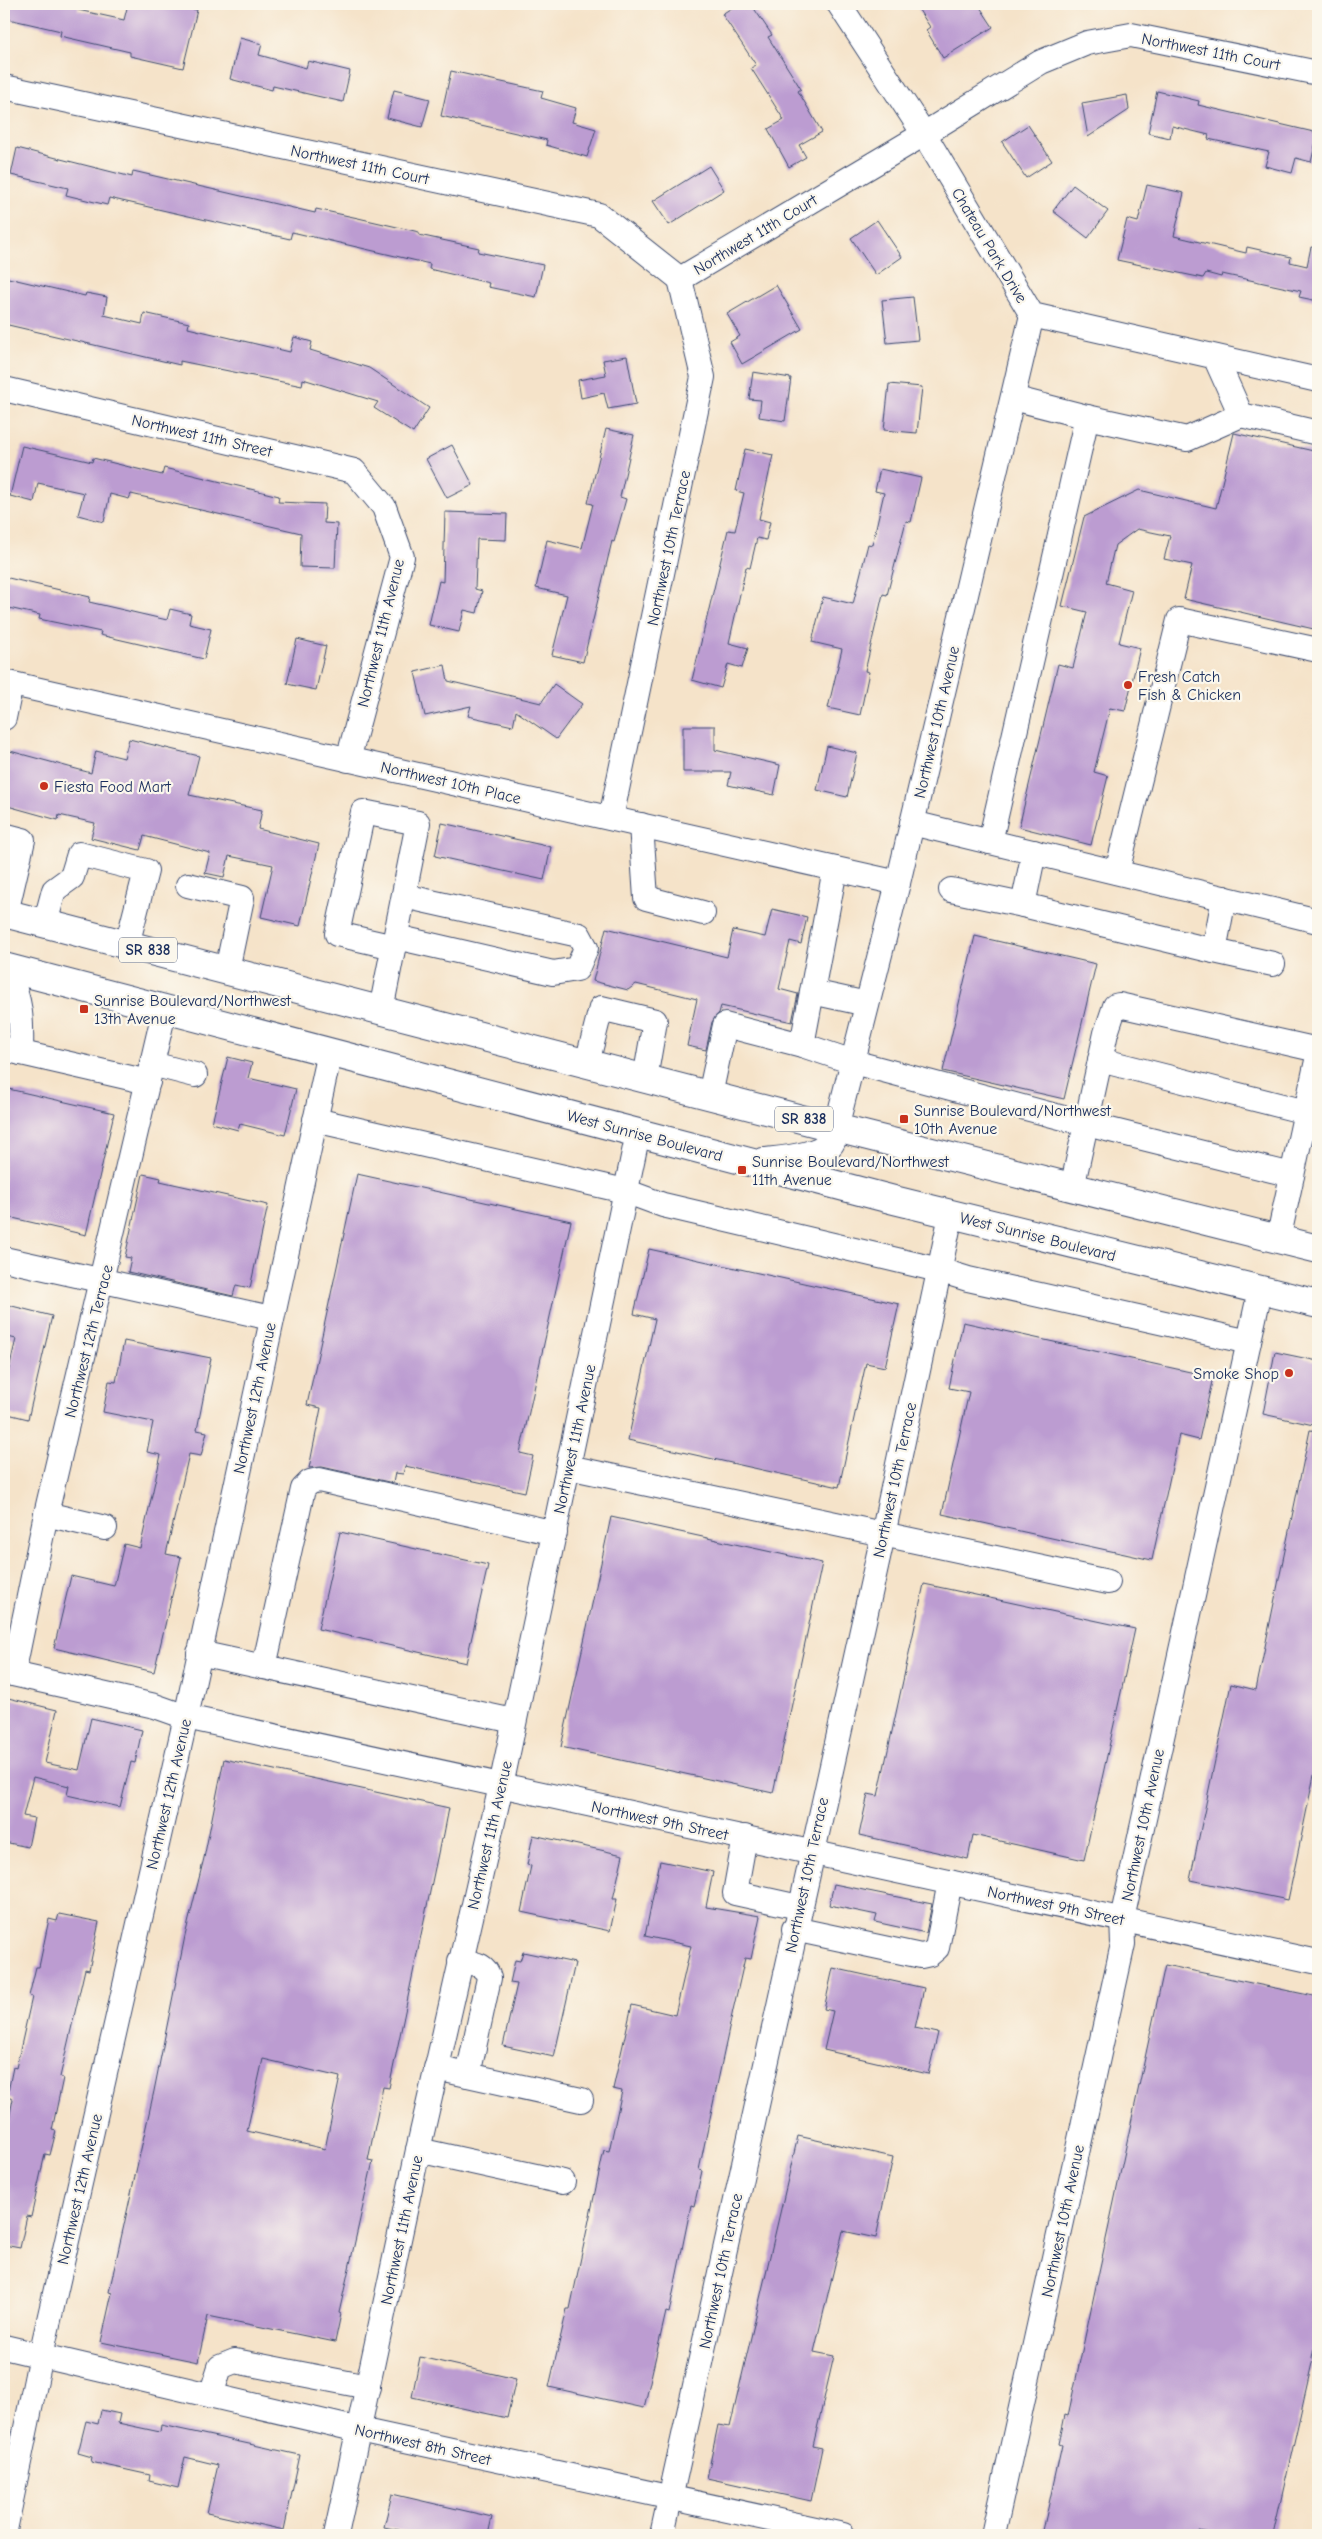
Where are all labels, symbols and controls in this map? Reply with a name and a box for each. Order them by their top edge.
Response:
street label: Northwest 11th Court [1140,30,1282,74]
street label: Northwest 11th Court [289,142,431,189]
street label: Chateau Park Drive [948,185,1031,306]
street label: Northwest 11th Court [690,191,821,279]
street label: Northwest 11th Street [130,411,274,461]
street label: Northwest 10th Terrace [644,469,694,628]
street label: Northwest 11th Avenue [354,557,408,709]
street label: Northwest 10th Avenue [911,644,963,800]
place label: Fresh Catch Fish & Chicken [1138,668,1241,704]
marker: Fresh Catch Fish & Chicken [1122,679,1134,691]
street label: Northwest 10th Place [379,758,523,808]
place label: Fiesta Food Mart [54,778,171,796]
marker: Fiesta Food Mart [38,780,50,792]
road number: SR 838 [119,938,177,962]
place label: Sunrise Boulevard/Northwest 13th Avenue [94,992,291,1028]
marker: Sunrise Boulevard/Northwest 13th Avenue [78,1003,90,1015]
place label: Sunrise Boulevard/Northwest 10th Avenue [914,1102,1111,1138]
road number: SR 838 [775,1106,833,1132]
street label: West Sunrise Boulevard [565,1107,724,1165]
marker: Sunrise Boulevard/Northwest 10th Avenue [898,1113,910,1125]
place label: Sunrise Boulevard/Northwest 11th Avenue [752,1153,949,1189]
marker: Sunrise Boulevard/Northwest 11th Avenue [736,1164,748,1176]
street label: West Sunrise Boulevard [958,1209,1118,1265]
street label: Northwest 12th Terrace [61,1263,117,1420]
street label: Northwest 12th Avenue [230,1321,280,1476]
street label: Northwest 11th Avenue [550,1363,600,1516]
place label: Smoke Shop [1193,1365,1279,1383]
marker: Smoke Shop [1283,1367,1295,1379]
street label: Northwest 10th Terrace [870,1401,920,1560]
street label: Northwest 12th Avenue [143,1717,195,1871]
street label: Northwest 10th Avenue [1118,1747,1168,1903]
street label: Northwest 11th Avenue [464,1759,516,1911]
street label: Northwest 10th Terrace [782,1796,832,1955]
street label: Northwest 9th Street [590,1798,730,1844]
street label: Northwest 9th Street [986,1883,1126,1929]
street label: Northwest 12th Avenue [54,2112,106,2266]
street label: Northwest 10th Avenue [1038,2143,1088,2299]
street label: Northwest 11th Avenue [377,2154,427,2307]
street label: Northwest 10th Terrace [696,2192,746,2351]
street label: Northwest 8th Street [353,2421,493,2469]

